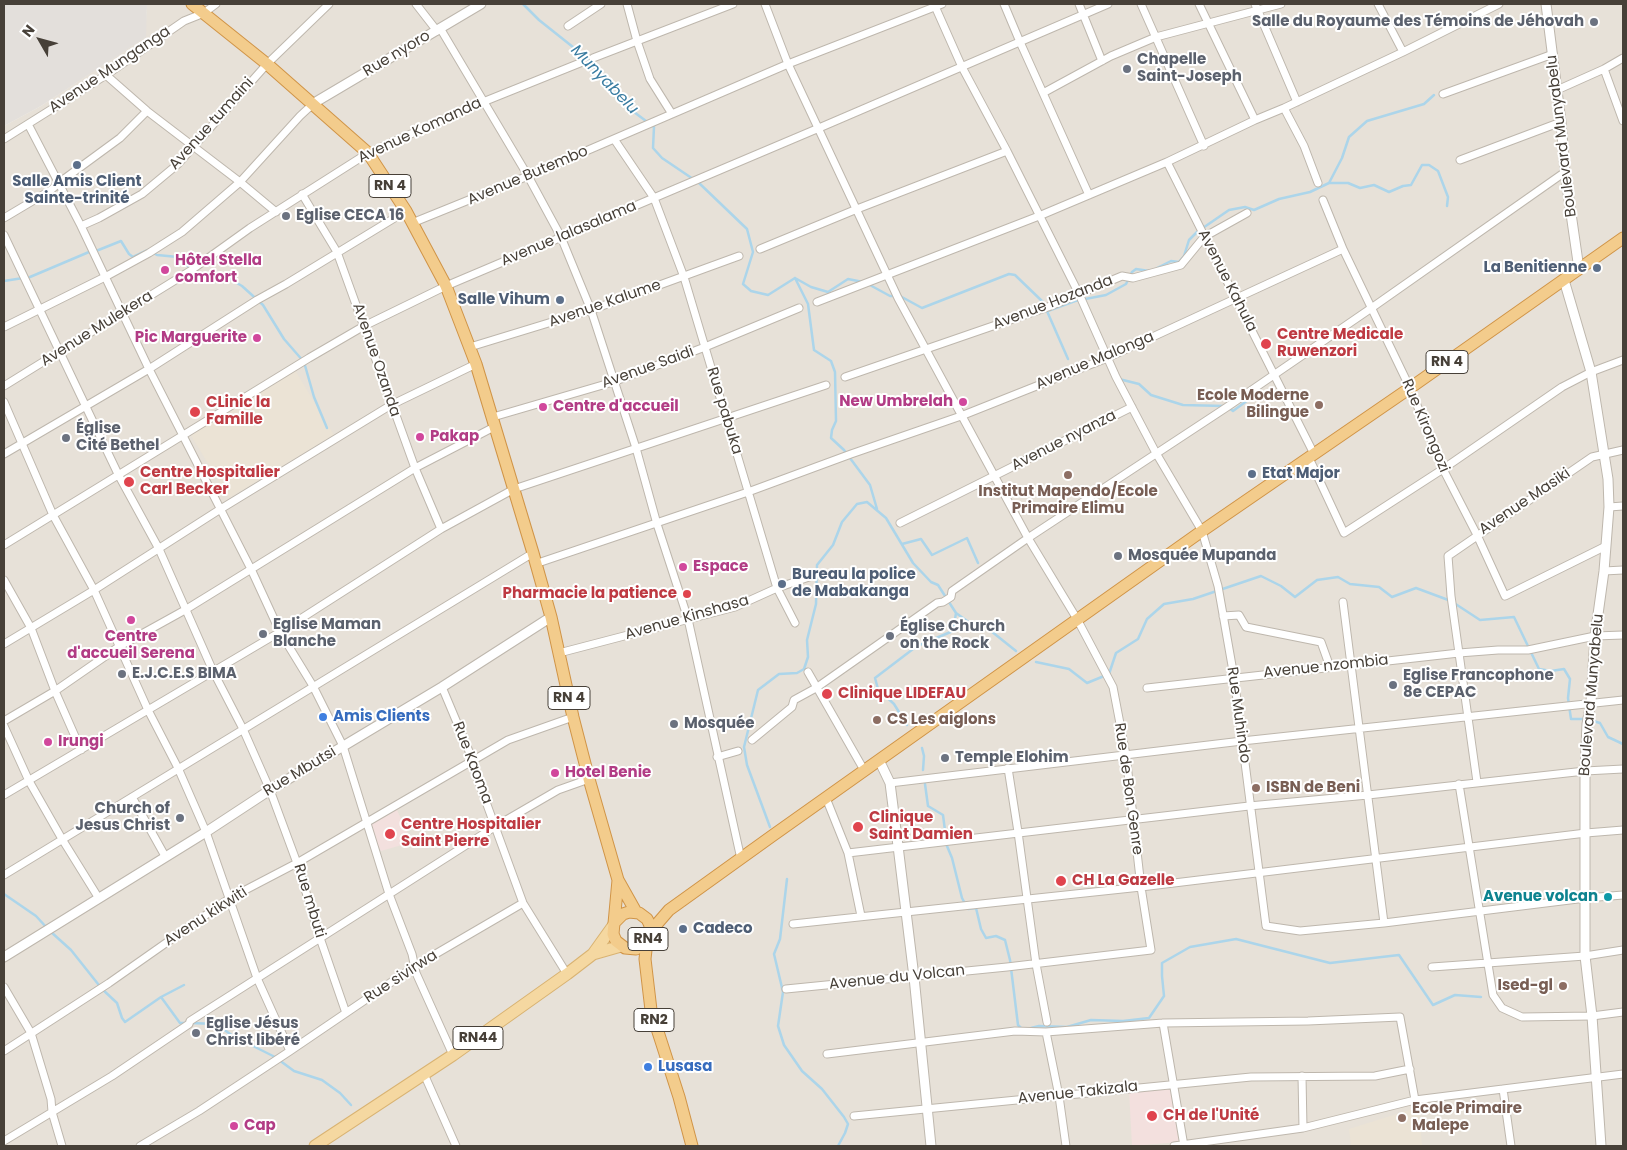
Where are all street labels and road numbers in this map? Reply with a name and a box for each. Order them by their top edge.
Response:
street label: Avenue Munganga [46,23,174,117]
street label: Rue nyoro [360,27,434,81]
street label: Boulevard Munyabelu [1543,54,1581,218]
street label: Avenue tumaini [166,74,258,174]
street label: Avenue Komanda [355,94,485,168]
street label: Avenue Butembo [465,142,591,210]
road number: RN 4 [369,175,411,198]
street label: Avenue lalasalama [499,197,639,271]
street label: Avenue Kahula [1193,227,1261,335]
street label: Avenue Hozanda [990,272,1116,334]
street label: Avenue Kalume [547,276,663,332]
street label: Avenue Mulekera [38,287,156,371]
street label: Avenue Ozanda [348,301,404,419]
street label: Avenue Malonga [1033,328,1157,394]
street label: Avenue Saidi [599,343,697,393]
road number: RN 4 [1426,351,1468,374]
street label: Rue pabuka [702,365,746,457]
street label: Rue Kirongozi [1397,377,1453,475]
street label: Avenue nyanza [1009,407,1119,475]
street label: Avenue Masiki [1476,465,1574,539]
street label: Avenue Kinshasa [623,592,751,644]
street label: Boulevard Munyabelu [1576,613,1608,777]
street label: Avenue nzombia [1263,651,1389,683]
street label: Rue Muhindo [1222,666,1254,764]
road number: RN 4 [548,686,590,710]
street label: Rue Kaoma [448,719,496,807]
street label: Rue de Bon Genre [1110,722,1146,856]
street label: Rue Mbutsi [260,743,340,801]
street label: Rue mbuti [289,862,329,940]
street label: Avenu kikwiti [161,883,251,951]
road number: RN4 [628,928,668,951]
street label: Rue sivirwa [361,947,441,1007]
street label: Avenue du Volcan [828,962,966,994]
road number: RN2 [634,1008,674,1032]
road number: RN44 [453,1026,503,1050]
street label: Avenue Takizala [1017,1078,1139,1108]

